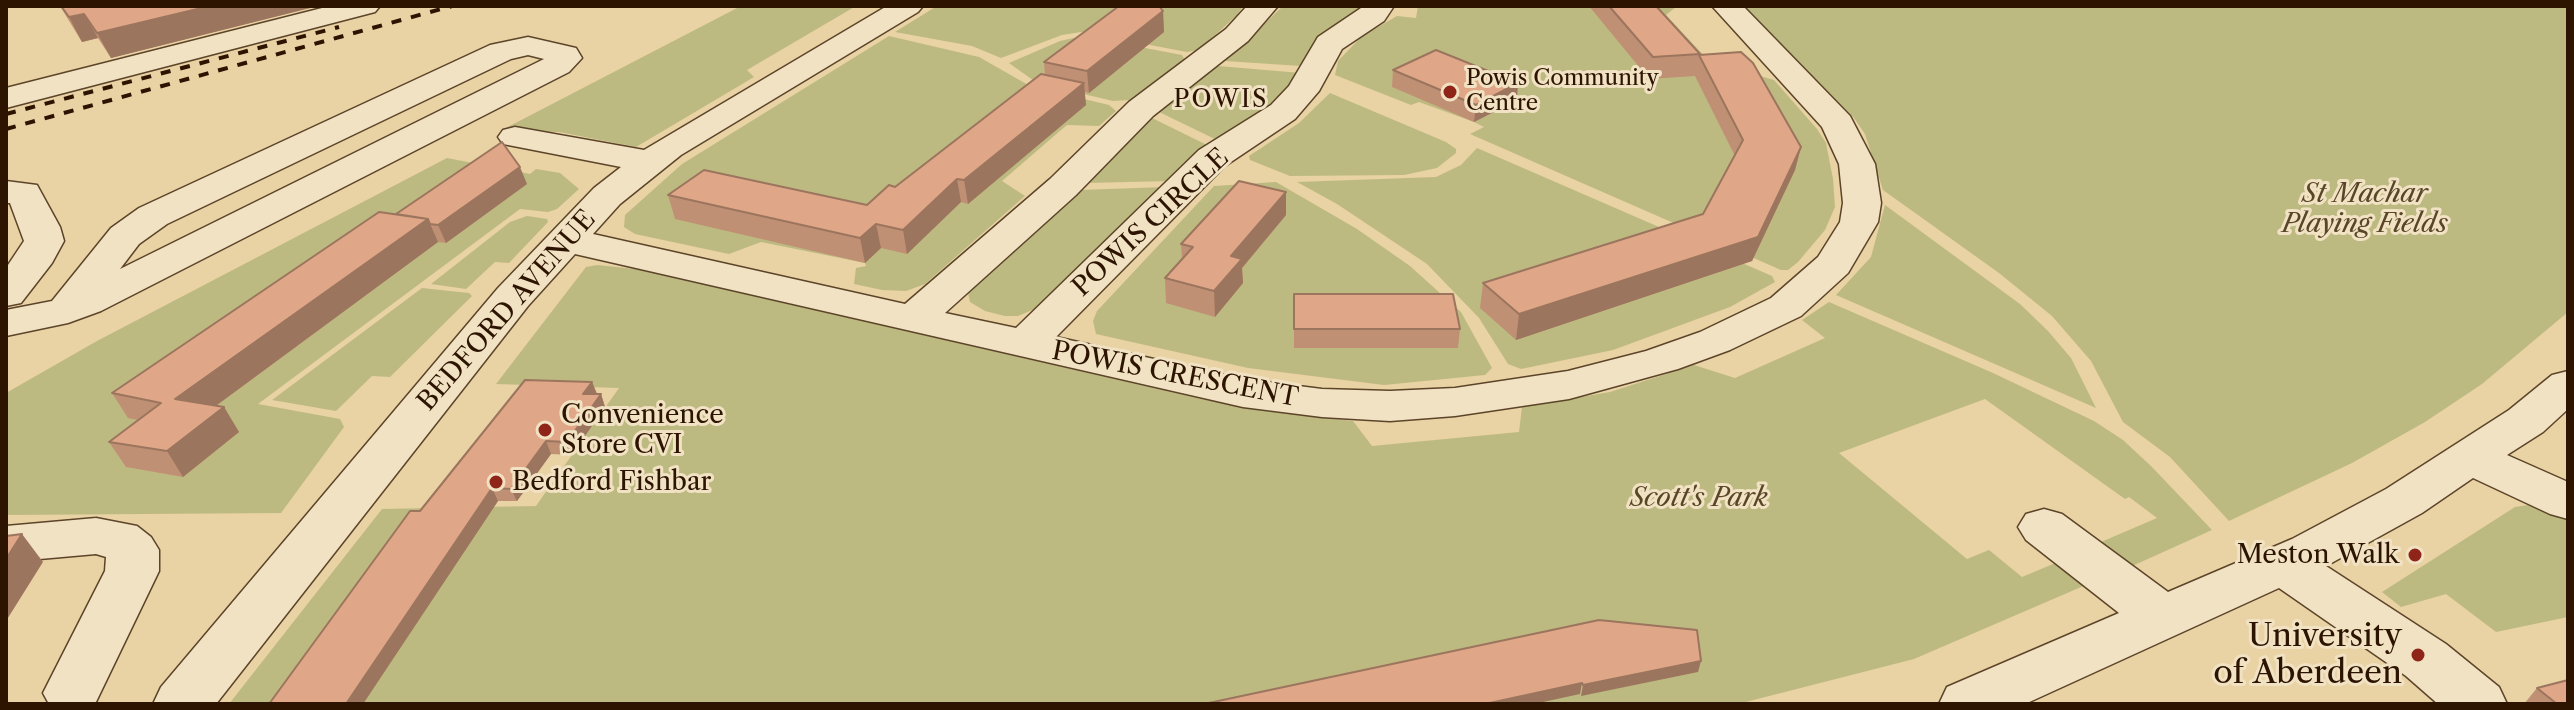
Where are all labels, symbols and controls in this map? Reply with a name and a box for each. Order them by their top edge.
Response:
place label: Powis Community Centre [1466,66,1659,118]
marker: Powis Community Centre [1441,83,1459,101]
district label: POWIS [1174,86,1268,114]
street label: POWIS CIRCLE [1066,143,1236,303]
park label: St Machar Playing Fields [2282,178,2448,240]
street label: BEDFORD AVENUE [411,204,603,418]
street label: POWIS CRESCENT [1049,336,1301,414]
place label: Convenience Store CVI [561,399,724,460]
marker: Convenience Store CVI [536,421,554,439]
place label: Bedford Fishbar [512,466,712,498]
marker: Bedford Fishbar [487,473,505,491]
park label: Scott's Park [1630,482,1768,514]
place label: Meston Walk [2237,539,2399,571]
marker: Meston Walk [2406,546,2424,564]
place label: University of Aberdeen [2213,618,2402,693]
marker: University of Aberdeen [2409,646,2427,664]

